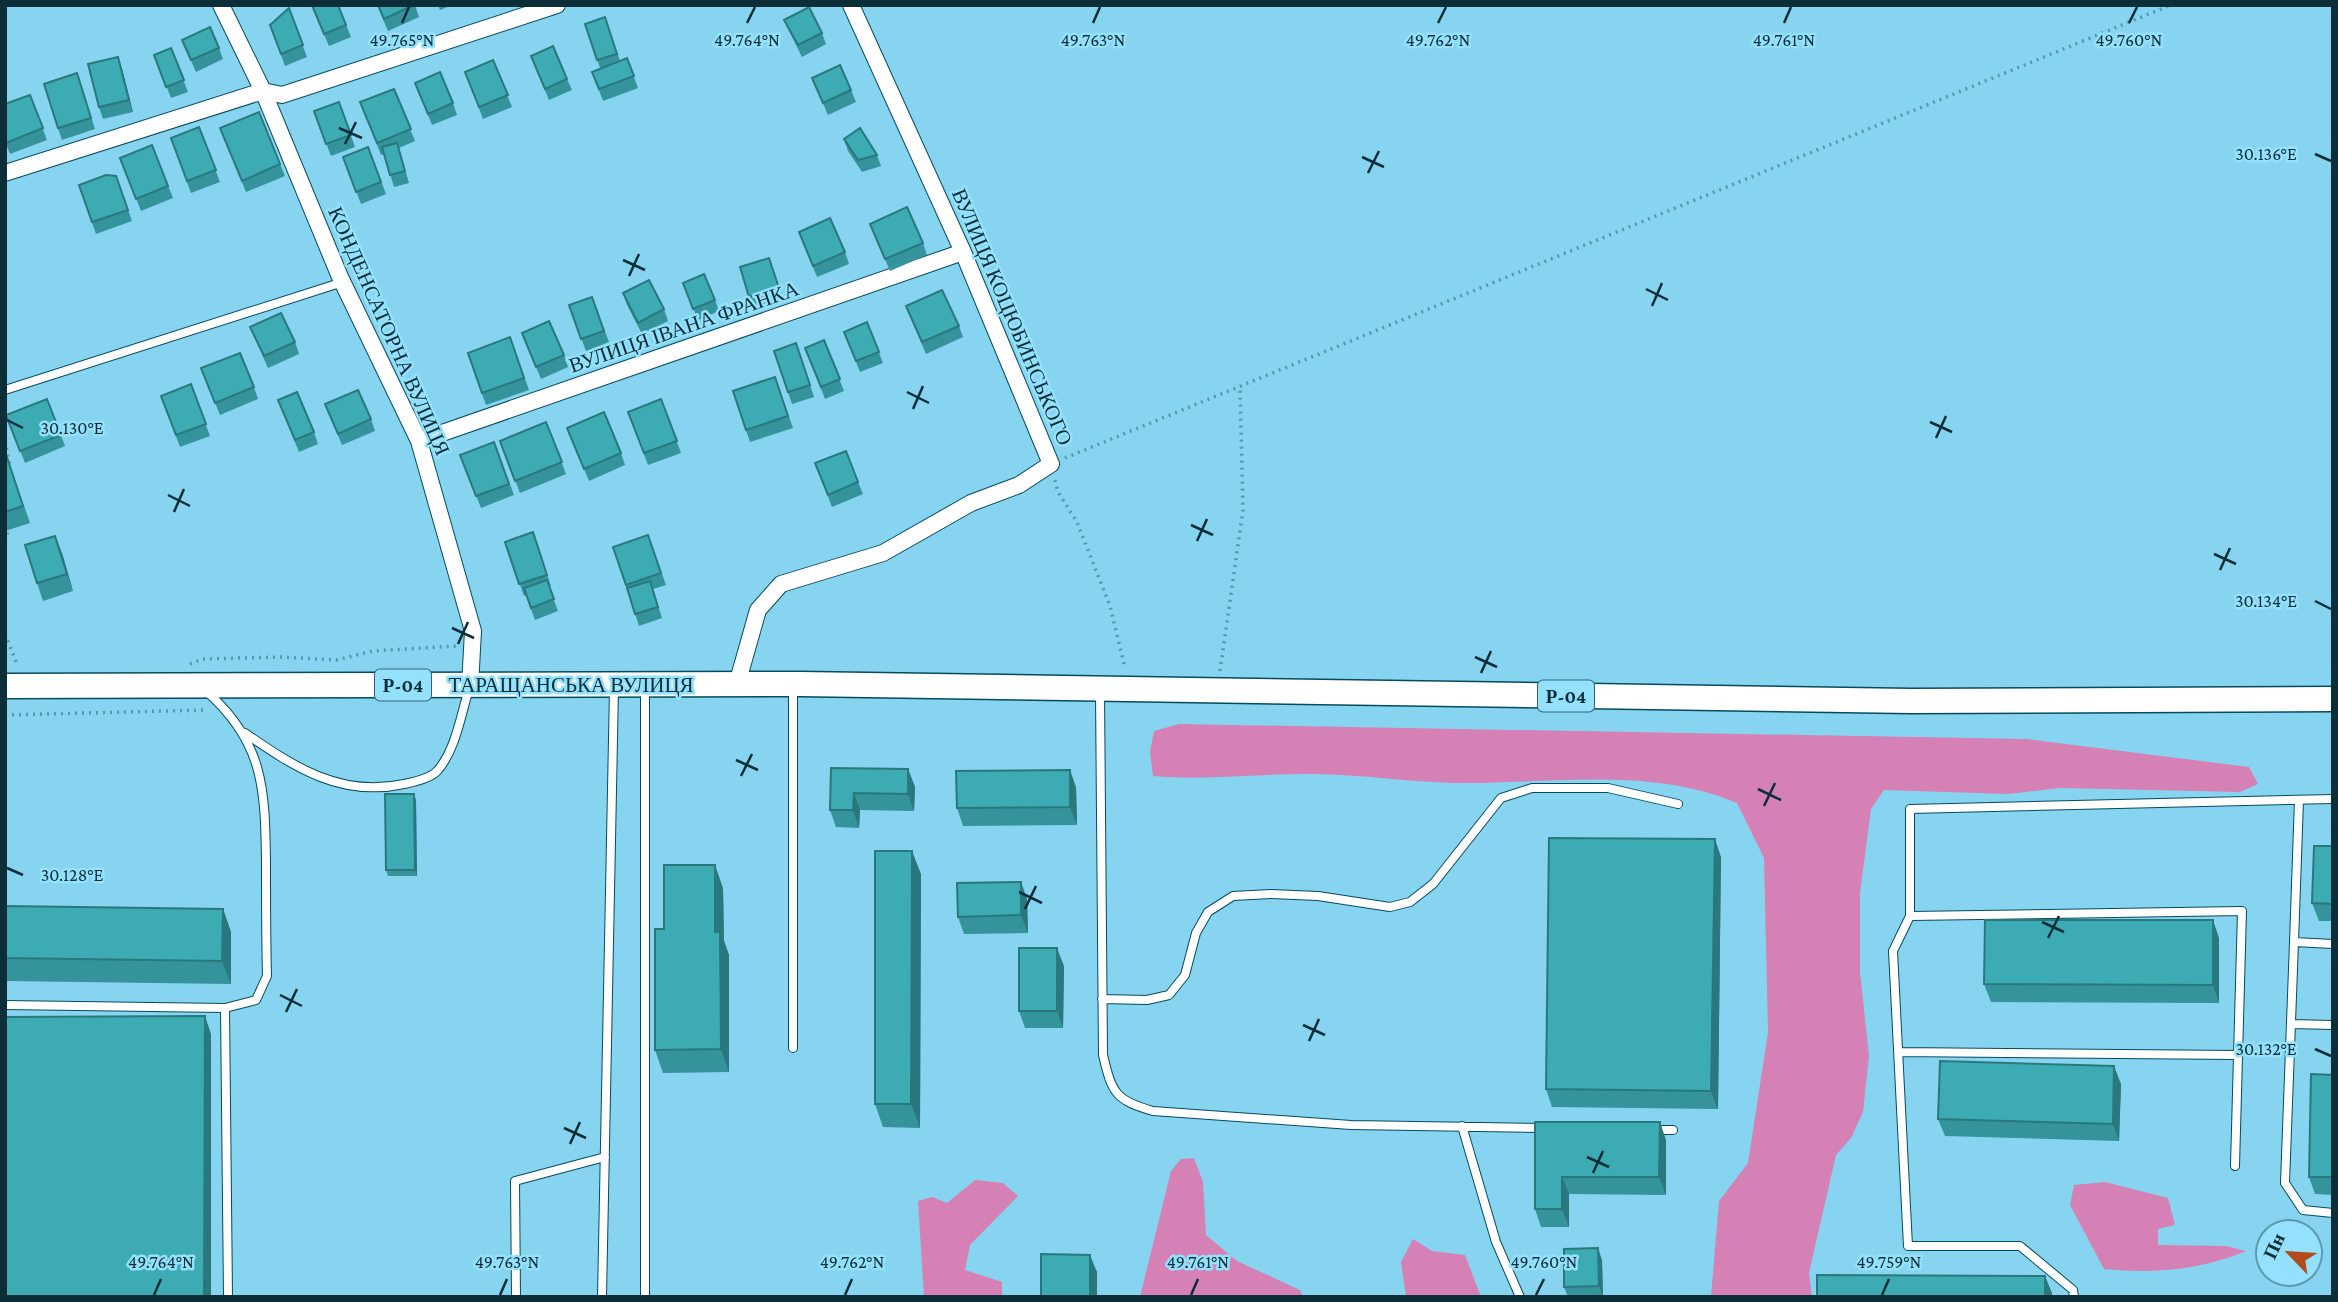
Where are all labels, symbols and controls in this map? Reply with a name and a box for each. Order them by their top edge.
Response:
text: 49.765°N [370,30,435,50]
text: 49.764°N [714,30,780,50]
text: 49.763°N [1061,30,1125,50]
text: 49.762°N [1406,30,1470,50]
text: 49.761°N [1753,30,1815,50]
text: 49.760°N [2096,30,2163,50]
text: 30.136°E [2235,144,2297,164]
street label: ВУЛИЦЯ КОЦЮБИНСЬКОГО [947,185,1077,449]
street label: КОНДЕНСАТОРНА ВУЛИЦЯ [323,203,455,459]
street label: ВУЛИЦЯ ІВАНА ФРАНКА [566,276,803,378]
text: 30.130°E [40,418,104,438]
text: 30.134°E [2235,591,2297,611]
road number: Р-04 [375,670,431,700]
street label: ТАРАЩАНСЬКА ВУЛИЦЯ [448,673,694,697]
road number: Р-04 [1538,680,1594,712]
text: 30.128°E [41,865,104,885]
text: 30.132°E [2235,1039,2297,1059]
north arrow [2254,1218,2324,1288]
text: Пн [2259,1230,2289,1262]
text: 49.764°N [128,1252,194,1272]
text: 49.763°N [475,1252,539,1272]
text: 49.762°N [820,1252,884,1272]
text: 49.761°N [1167,1252,1229,1272]
text: 49.760°N [1511,1252,1578,1272]
text: 49.759°N [1857,1252,1922,1272]

